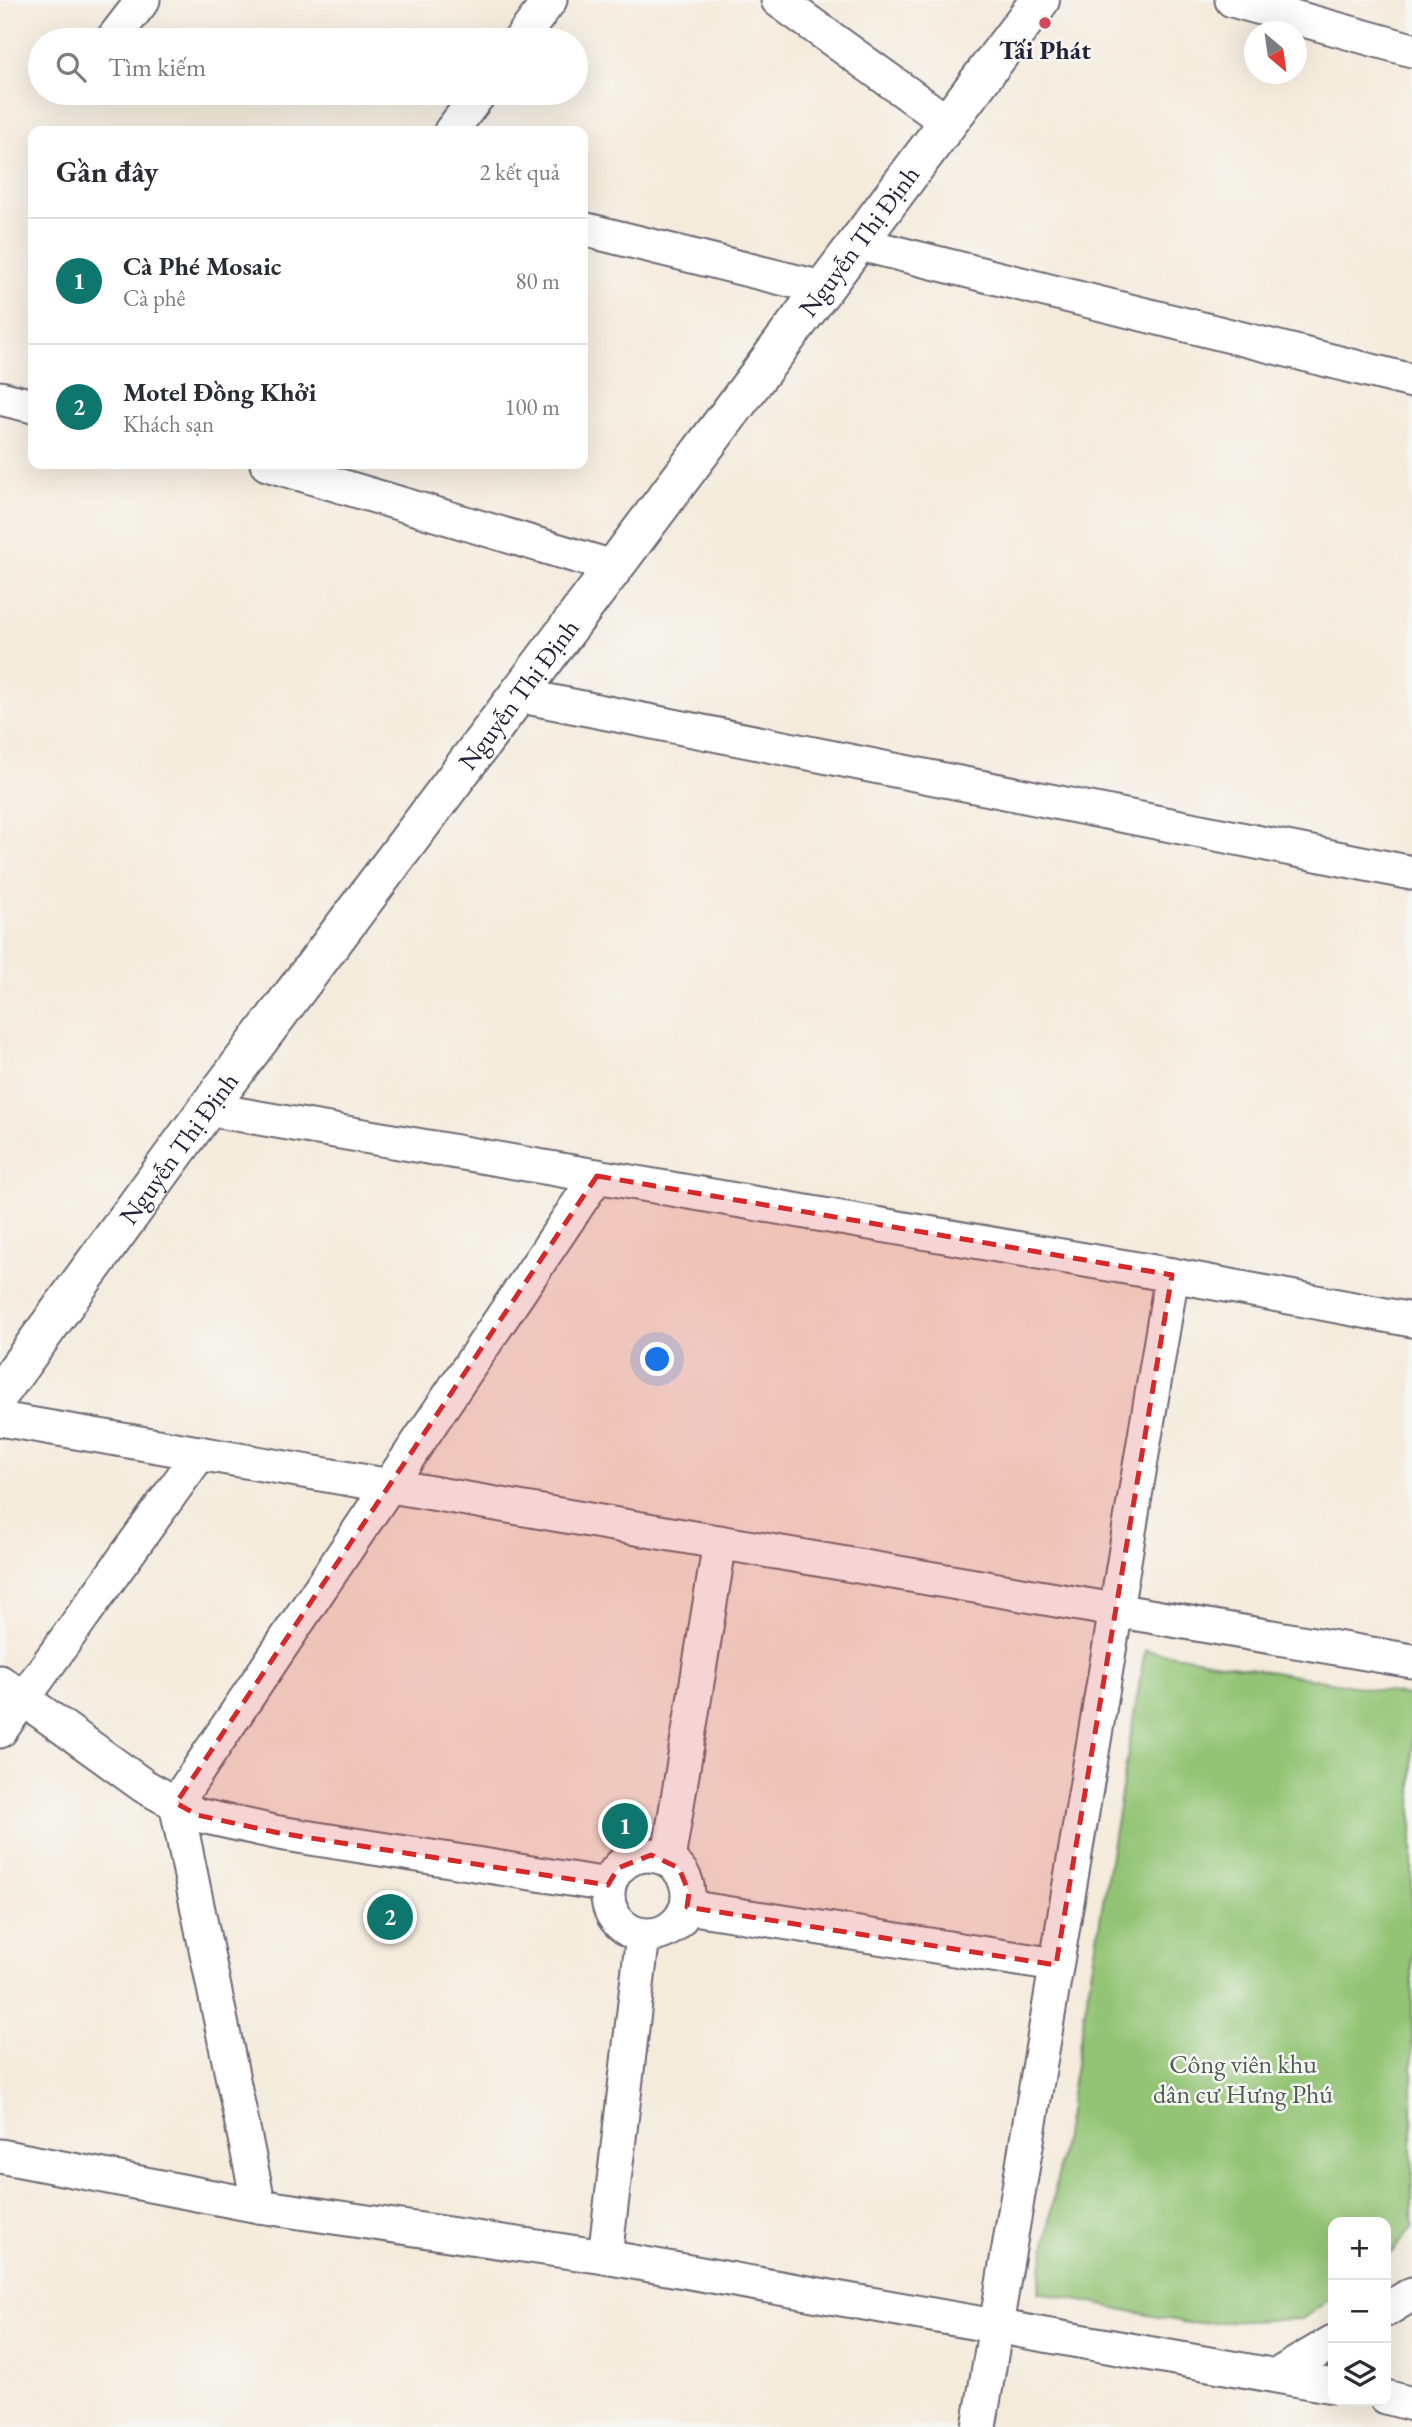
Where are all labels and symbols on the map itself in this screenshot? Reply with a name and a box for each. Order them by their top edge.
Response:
marker: Tấi Phát [1037,15,1053,31]
north arrow [1244,21,1307,84]
place label: Tấi Phát [999,33,1091,67]
street label: Nguyễn Thị Định [791,158,927,324]
street label: Nguyễn Thị Định [451,612,586,777]
street label: Nguyễn Thị Định [111,1065,246,1231]
your location [640,1342,674,1376]
pin: 1 [602,1800,648,1852]
pin: 2 [367,1891,413,1943]
park label: Công viên khu dân cư Hưng Phú [1153,2047,1333,2111]

